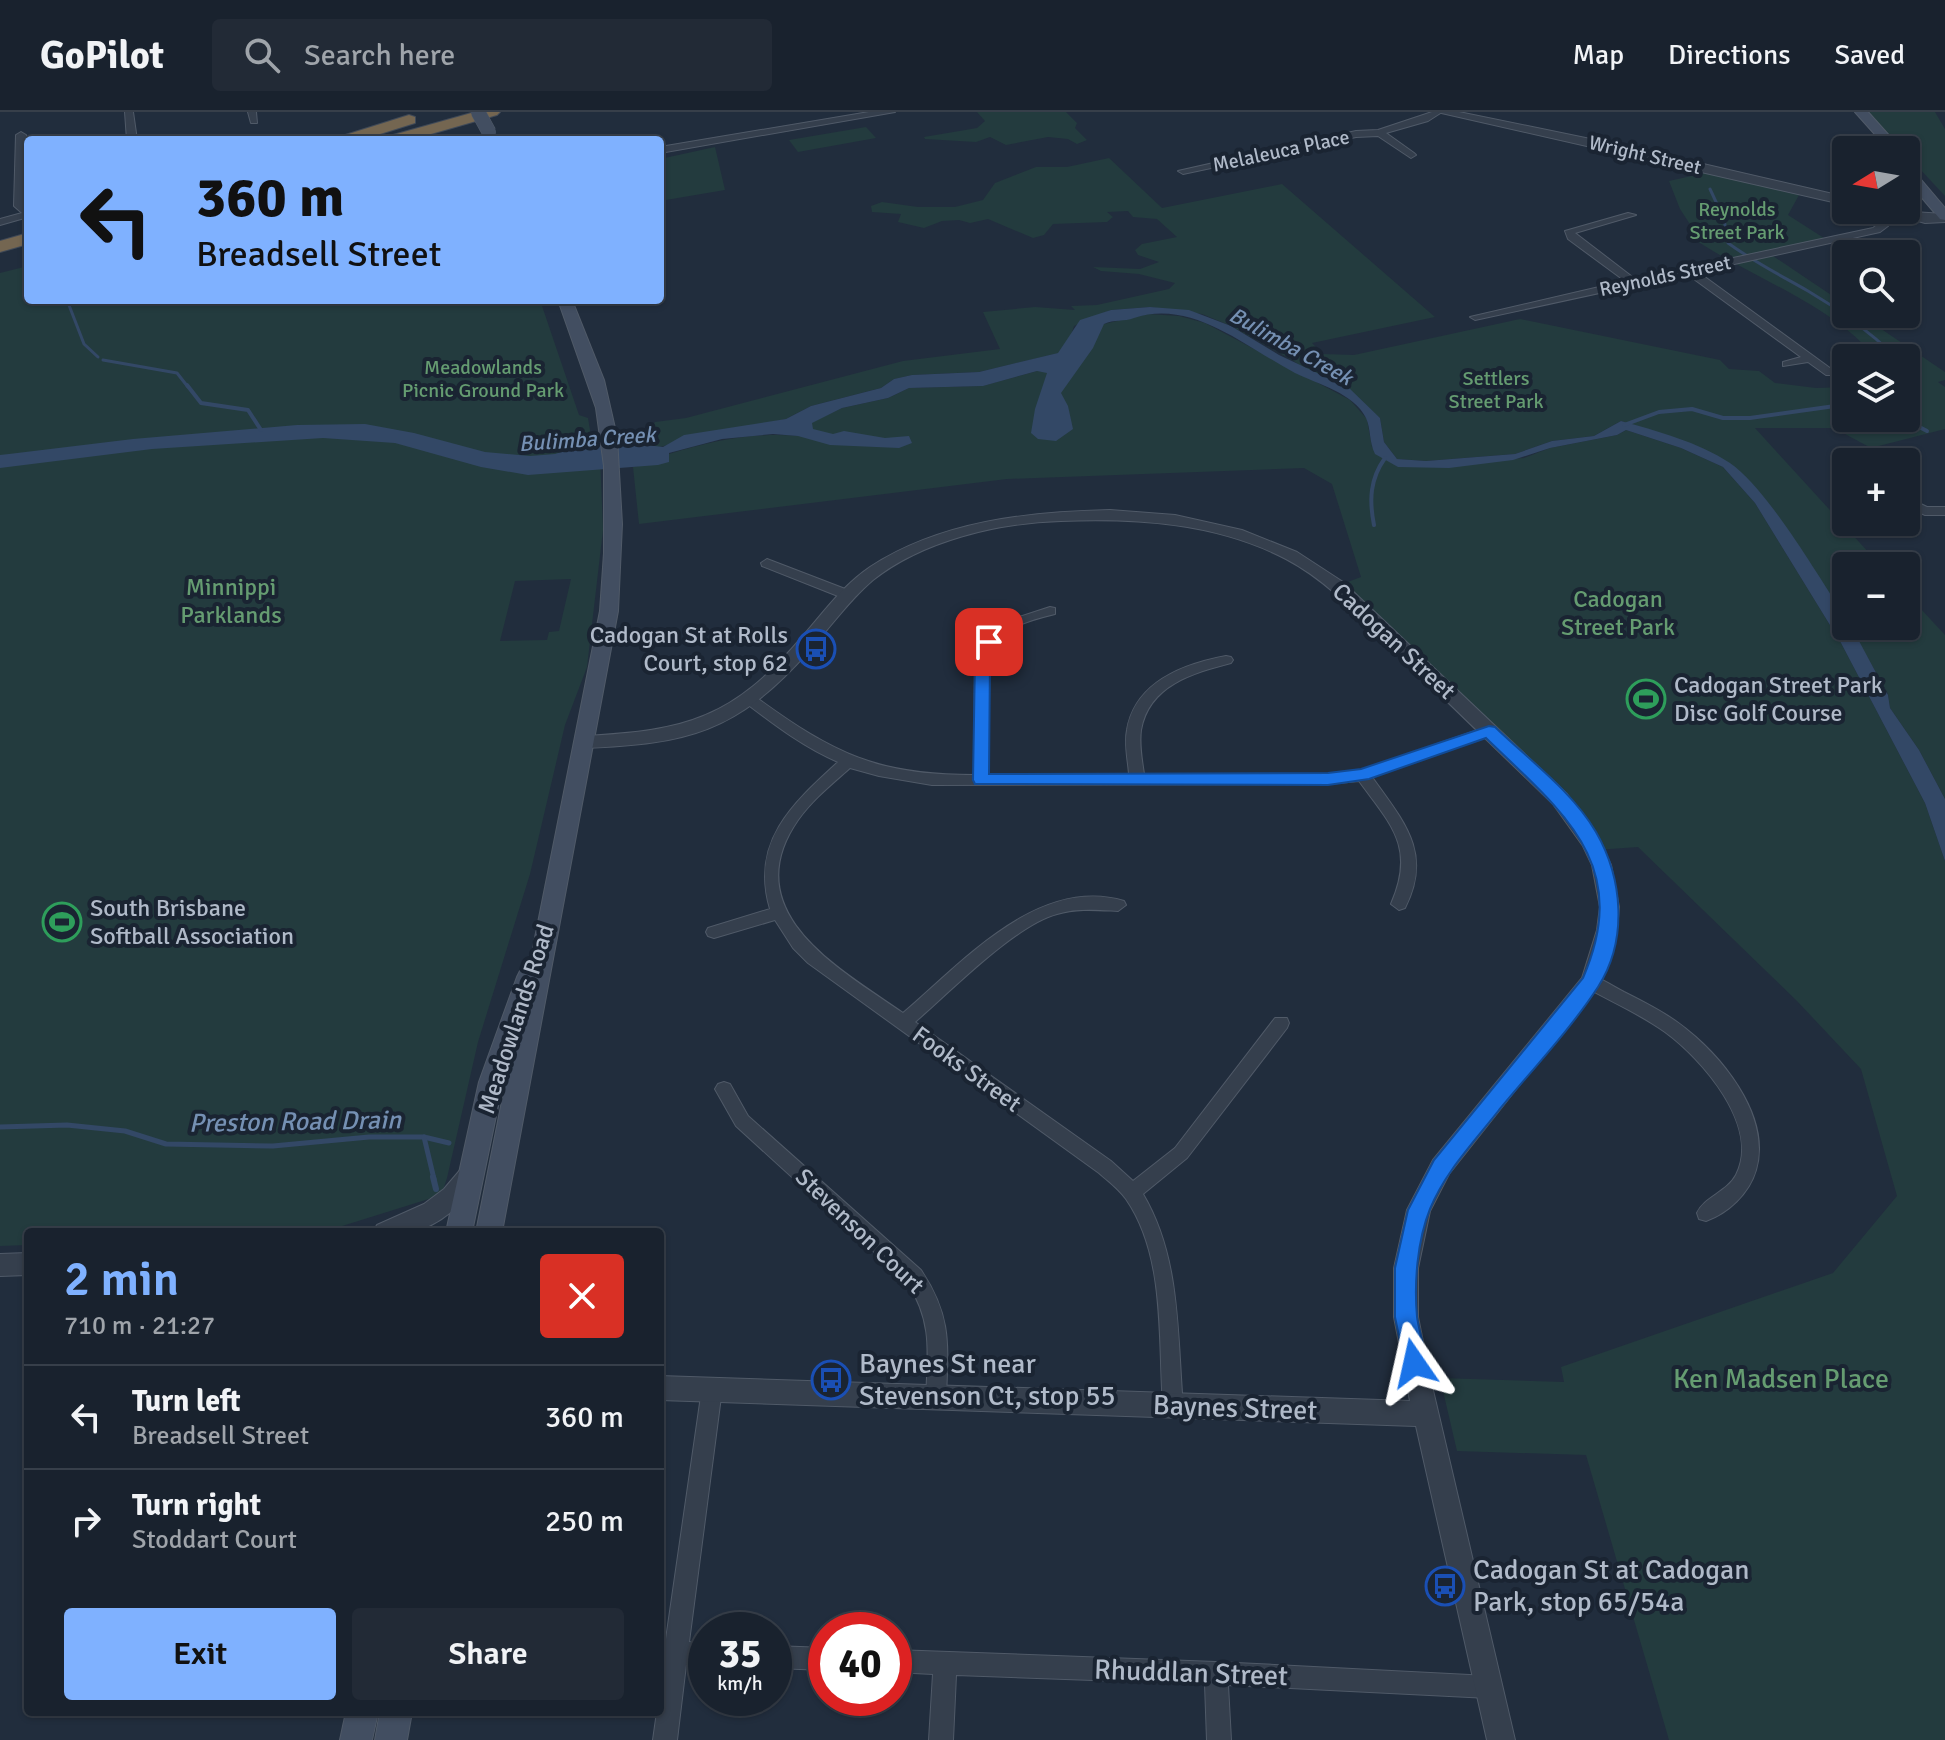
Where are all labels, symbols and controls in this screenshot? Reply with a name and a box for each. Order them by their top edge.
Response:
search box [212,19,772,91]
text: GoPilot [40,32,164,79]
icon: search [240,33,284,77]
text: Search here [304,37,455,74]
text: Map [1572,38,1624,72]
text: Directions [1668,38,1790,72]
text: Saved [1834,38,1905,72]
street label: Melaleuca Place [1210,124,1352,178]
street label: Wright Street [1586,130,1704,180]
north arrow [1832,136,1920,224]
map controls [1832,136,1920,640]
text: 360 m [196,163,344,232]
icon: left [64,168,168,272]
park label: Reynolds Street Park [1690,197,1784,245]
text: Breadsell Street [196,232,441,277]
button: search [1832,240,1920,328]
street label: Reynolds Street [1597,250,1733,302]
water label: Bulimba Creek [1225,301,1359,392]
button: layers [1832,344,1920,432]
park label: Meadowlands Picnic Ground Park [402,355,564,403]
park label: Settlers Street Park [1449,366,1543,414]
water label: Bulimba Creek [518,421,658,457]
button: + [1832,448,1920,536]
button: − [1832,552,1920,640]
park label: Minnippi Parklands [180,572,282,630]
street label: Cadogan Street [1326,576,1462,706]
park label: Cadogan Street Park [1561,584,1675,642]
pin [955,608,1023,676]
place label: Cadogan St at Rolls Court, stop 62 [590,620,788,678]
icon: arrive [967,620,1011,664]
bus stop icon: Cadogan St at Rolls Court, stop 62 [795,628,837,670]
place label: Cadogan Street Park Disc Golf Course [1674,670,1883,728]
sports icon: Cadogan Street Park Disc Golf Course [1625,678,1667,720]
place label: South Brisbane Softball Association [90,893,294,951]
sports icon: South Brisbane Softball Association [41,901,83,943]
street label: Meadowlands Road [471,920,561,1118]
street label: Fooks Street [907,1019,1027,1119]
water label: Preston Road Drain [189,1104,402,1140]
street label: Stevenson Court [789,1162,931,1300]
text: 2 min [64,1250,179,1309]
button: close [540,1254,624,1338]
text: 710 m · 21:27 [64,1310,215,1342]
position arrow [1372,1321,1456,1405]
place label: Baynes St near Stevenson Ct, stop 55 [859,1347,1116,1413]
bus stop icon: Baynes St near Stevenson Ct, stop 55 [810,1359,852,1401]
park label: Ken Madsen Place [1673,1362,1889,1396]
text: Turn left [132,1383,241,1420]
street label: Baynes Street [1152,1388,1318,1428]
icon: left [64,1395,108,1439]
text: 360 m [545,1399,624,1436]
text: Breadsell Street [132,1420,309,1452]
text: Turn right [132,1487,261,1524]
icon: right [64,1499,108,1543]
text: 250 m [545,1503,624,1540]
text: Stoddart Court [132,1524,297,1556]
place label: Cadogan St at Cadogan Park, stop 65/54a [1473,1553,1749,1619]
bus stop icon: Cadogan St at Cadogan Park, stop 65/54a [1424,1565,1466,1607]
button: Exit [64,1608,336,1700]
button: Share [352,1608,624,1700]
speed limit sign: 40 [808,1612,912,1716]
text: 35 [718,1629,762,1679]
street label: Rhuddlan Street [1094,1653,1289,1693]
text: km/h [717,1671,763,1696]

